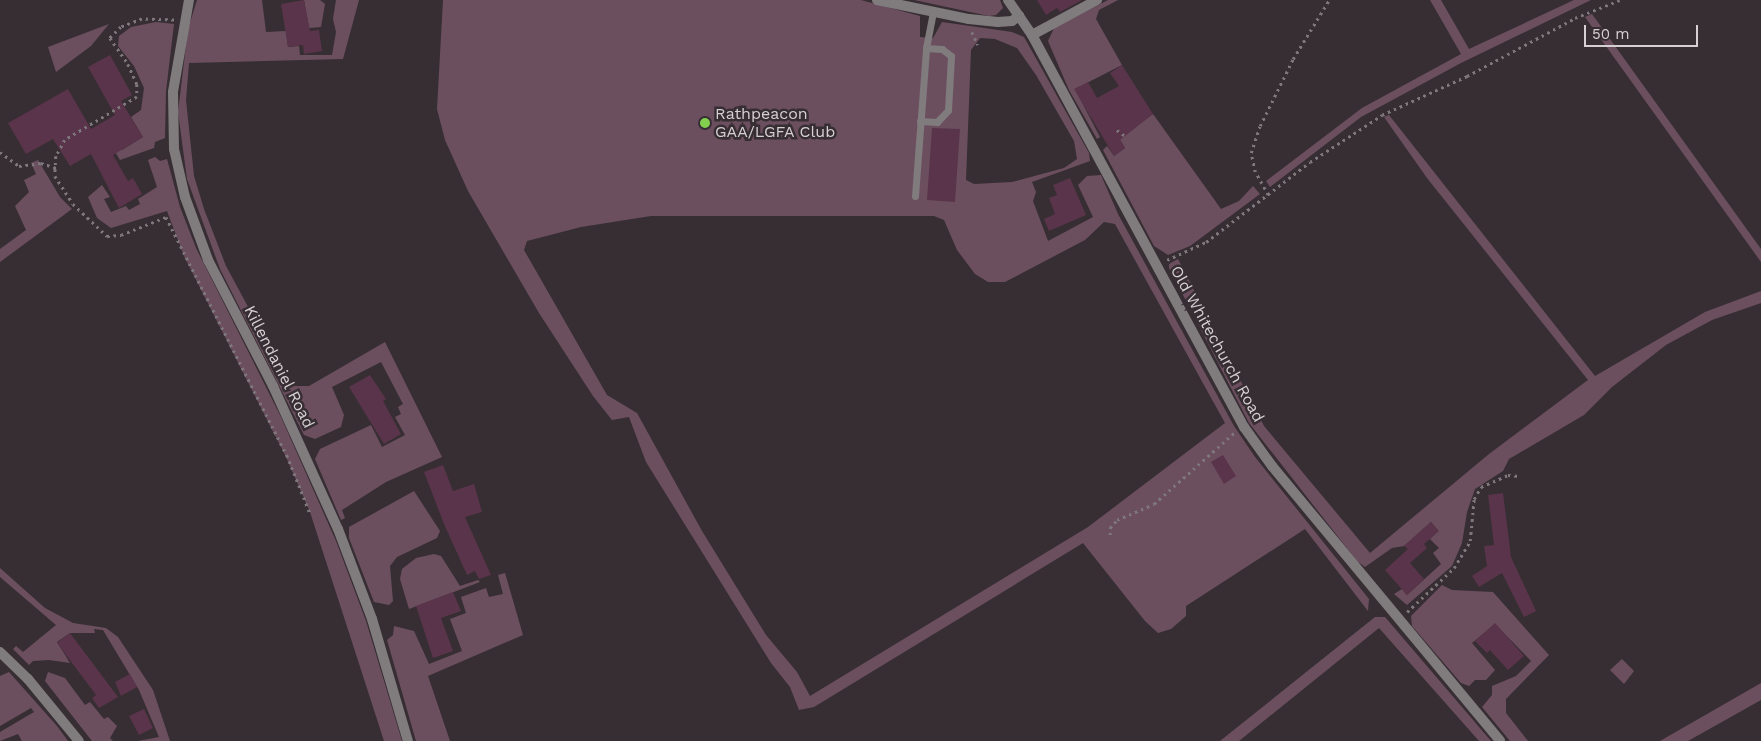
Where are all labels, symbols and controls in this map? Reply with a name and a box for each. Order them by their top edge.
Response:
scale bar [1586,15,1700,47]
text: 50 m [1592,25,1629,43]
place label: Rathpeacon GAA/LGFA Club [715,104,836,142]
marker: Rathpeacon GAA/LGFA Club [699,117,711,129]
street label: Old Whitechurch Road [1166,262,1268,426]
street label: Killendaniel Road [240,302,318,432]

